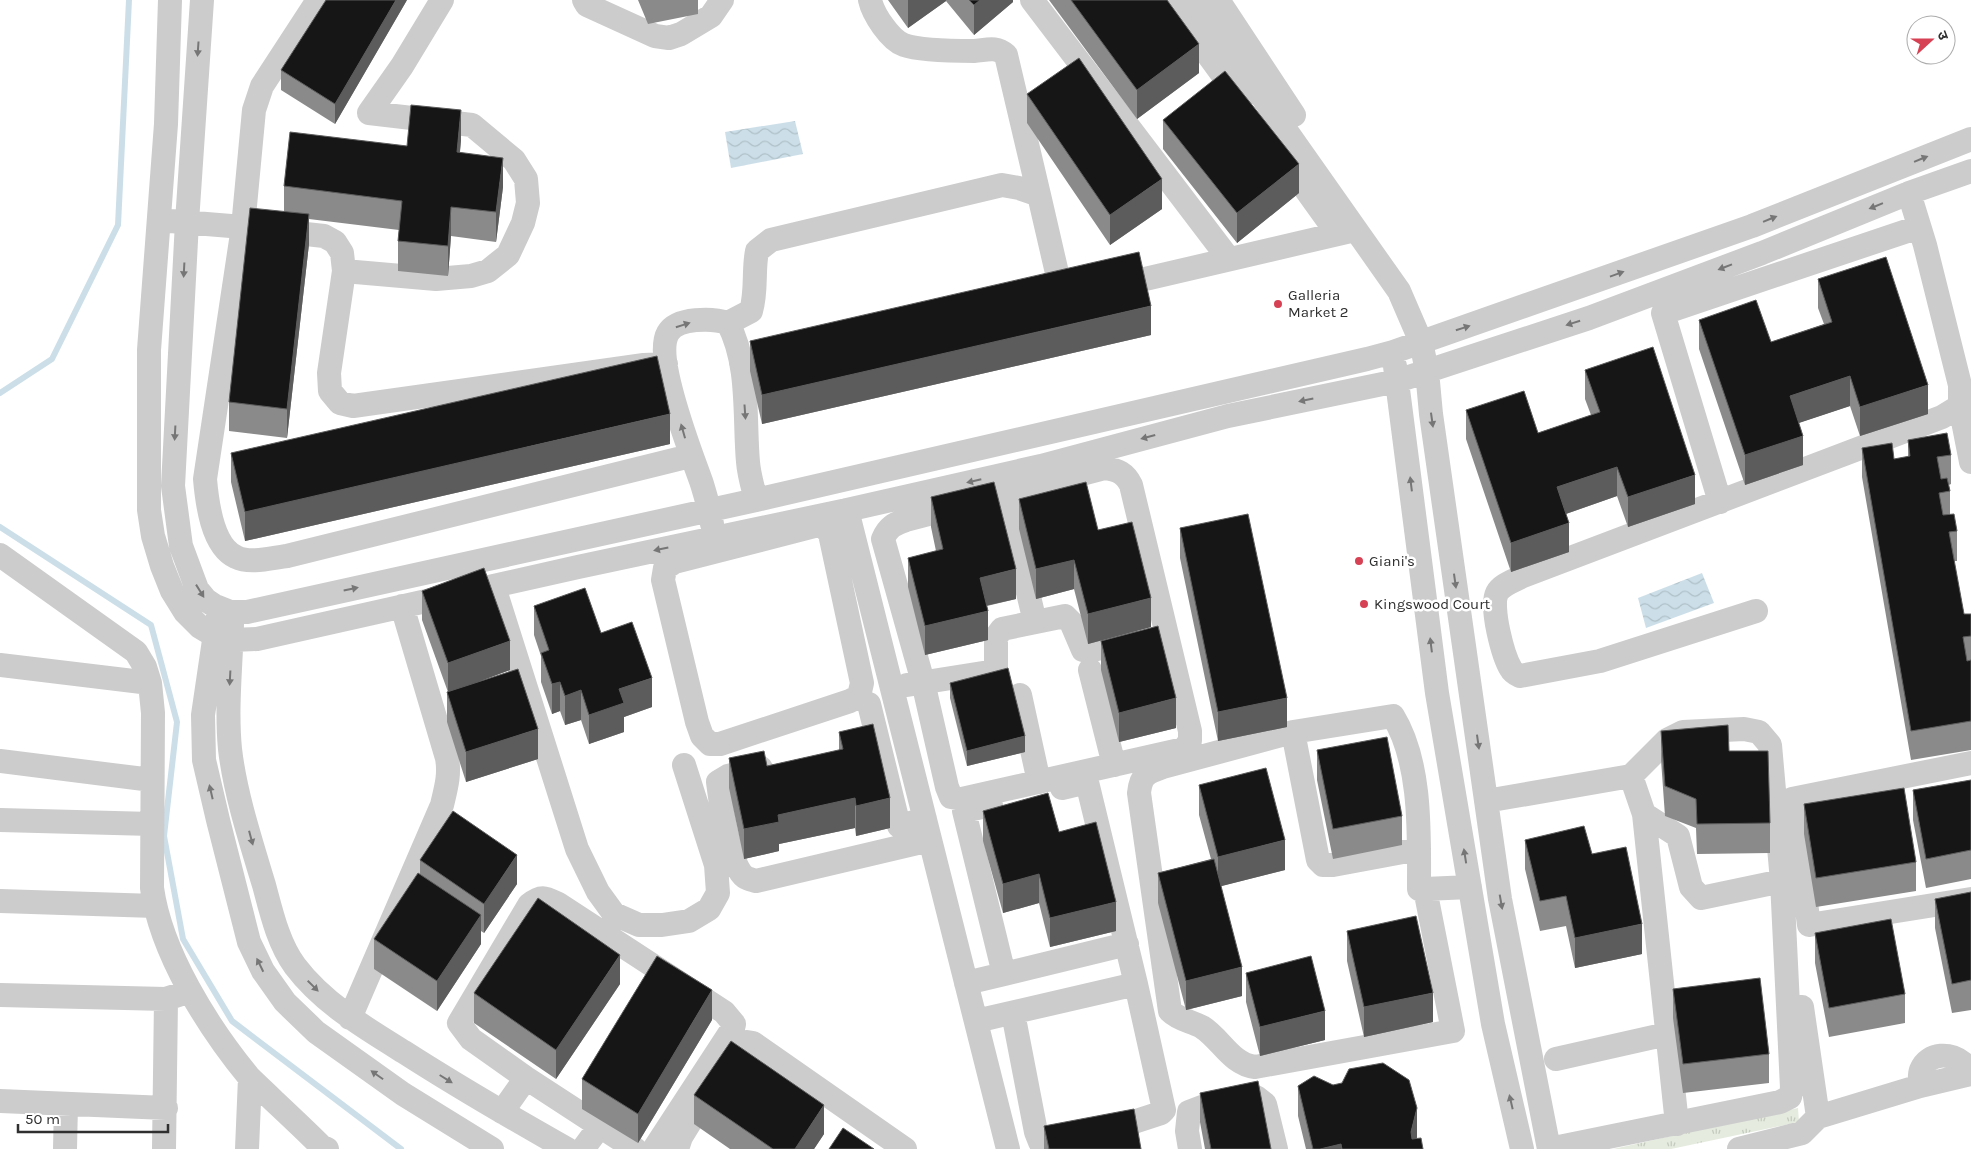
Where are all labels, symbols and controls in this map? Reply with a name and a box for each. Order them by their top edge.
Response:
north arrow [1906,15,1956,65]
text: उ [1933,29,1952,43]
one-way arrow [194,41,202,57]
one-way arrow [1914,155,1929,163]
one-way arrow [1869,203,1883,211]
one-way arrow [1763,215,1778,223]
one-way arrow [179,263,187,279]
one-way arrow [1718,264,1733,271]
one-way arrow [1610,270,1625,278]
place label: Galleria Market 2 [1288,286,1348,321]
marker: Galleria Market 2 [1272,298,1284,310]
one-way arrow [1565,319,1580,327]
one-way arrow [676,320,691,328]
one-way arrow [1456,323,1471,331]
one-way arrow [1298,396,1314,404]
one-way arrow [741,404,749,420]
one-way arrow [1428,412,1436,428]
one-way arrow [679,423,687,438]
one-way arrow [171,425,179,441]
one-way arrow [1141,434,1156,442]
one-way arrow [1407,476,1415,492]
one-way arrow [966,477,981,485]
one-way arrow [652,546,668,554]
place label: Giani's [1369,552,1415,570]
marker: Giani's [1353,555,1365,567]
one-way arrow [1451,573,1459,589]
one-way arrow [195,584,204,597]
one-way arrow [344,585,359,593]
place label: Kingswood Court [1374,595,1491,613]
marker: Kingswood Court [1358,598,1370,610]
one-way arrow [1427,637,1435,653]
one-way arrow [225,671,233,687]
one-way arrow [1474,734,1482,750]
one-way arrow [207,784,215,800]
one-way arrow [247,831,255,846]
one-way arrow [1460,848,1468,864]
one-way arrow [1497,895,1505,911]
one-way arrow [256,958,264,972]
one-way arrow [307,980,319,992]
one-way arrow [370,1070,384,1080]
one-way arrow [439,1074,453,1084]
one-way arrow [1507,1094,1515,1109]
scale bar [18,1102,168,1134]
text: 50 m [25,1110,60,1128]

